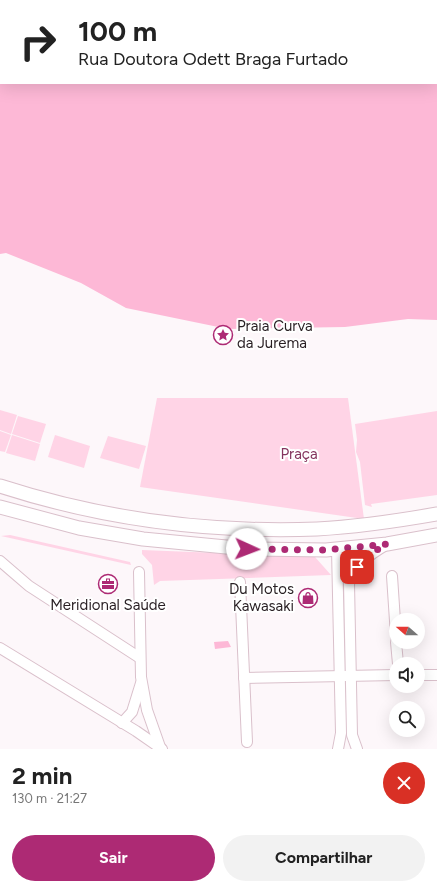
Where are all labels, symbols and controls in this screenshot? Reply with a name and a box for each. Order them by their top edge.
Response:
text: 100 m [78,14,157,48]
icon: right [12,16,64,68]
text: Rua Doutora Odett Braga Furtado [78,48,348,70]
place label: Praia Curva da Jurema [237,317,313,352]
place icon: Praia Curva da Jurema [212,324,234,346]
park label: Praça [280,445,318,463]
position arrow [226,528,268,570]
pin [340,550,374,584]
icon: arrive [346,556,368,578]
office icon: Meridional Saúde [97,573,119,595]
place label: Du Motos Kawasaki [229,580,294,615]
shop icon: Du Motos Kawasaki [297,587,319,609]
place label: Meridional Saúde [50,596,166,614]
north arrow [389,613,425,649]
map controls [389,613,425,737]
button: sound [389,657,425,693]
button: search [389,701,425,737]
text: 2 min [12,761,72,790]
button: close [383,762,425,804]
text: 130 m · 21:27 [12,791,87,806]
button: Sair [12,835,215,881]
button: Compartilhar [223,835,425,881]

